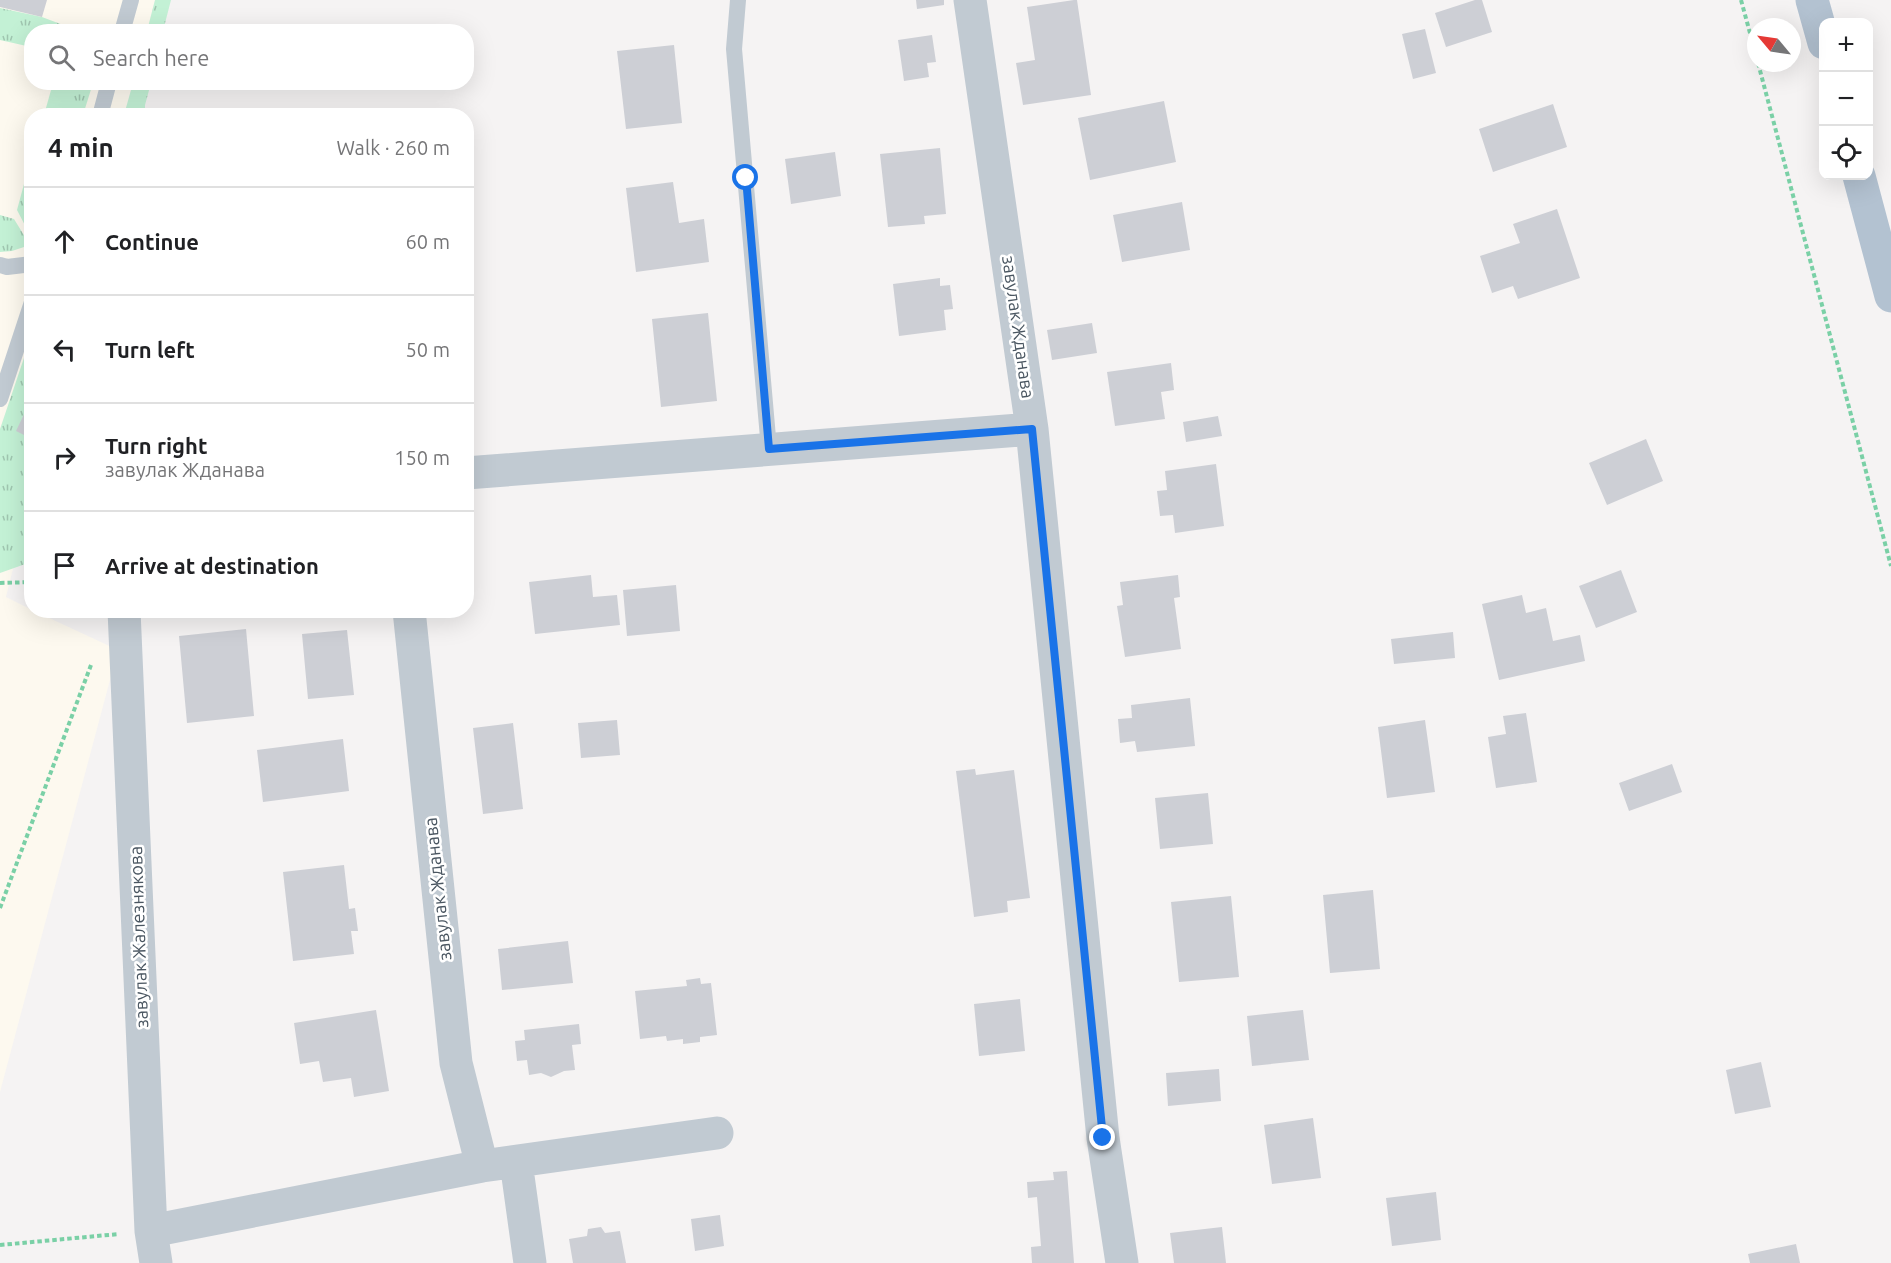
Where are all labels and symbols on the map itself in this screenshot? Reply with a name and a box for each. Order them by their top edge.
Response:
north arrow [1747,18,1801,72]
route start [732,164,758,190]
street label: завулак Жданава [999,254,1039,400]
street label: завулак Жданава [420,816,454,962]
street label: завулак Жалезнякова [125,846,151,1028]
route end [1089,1124,1115,1150]

